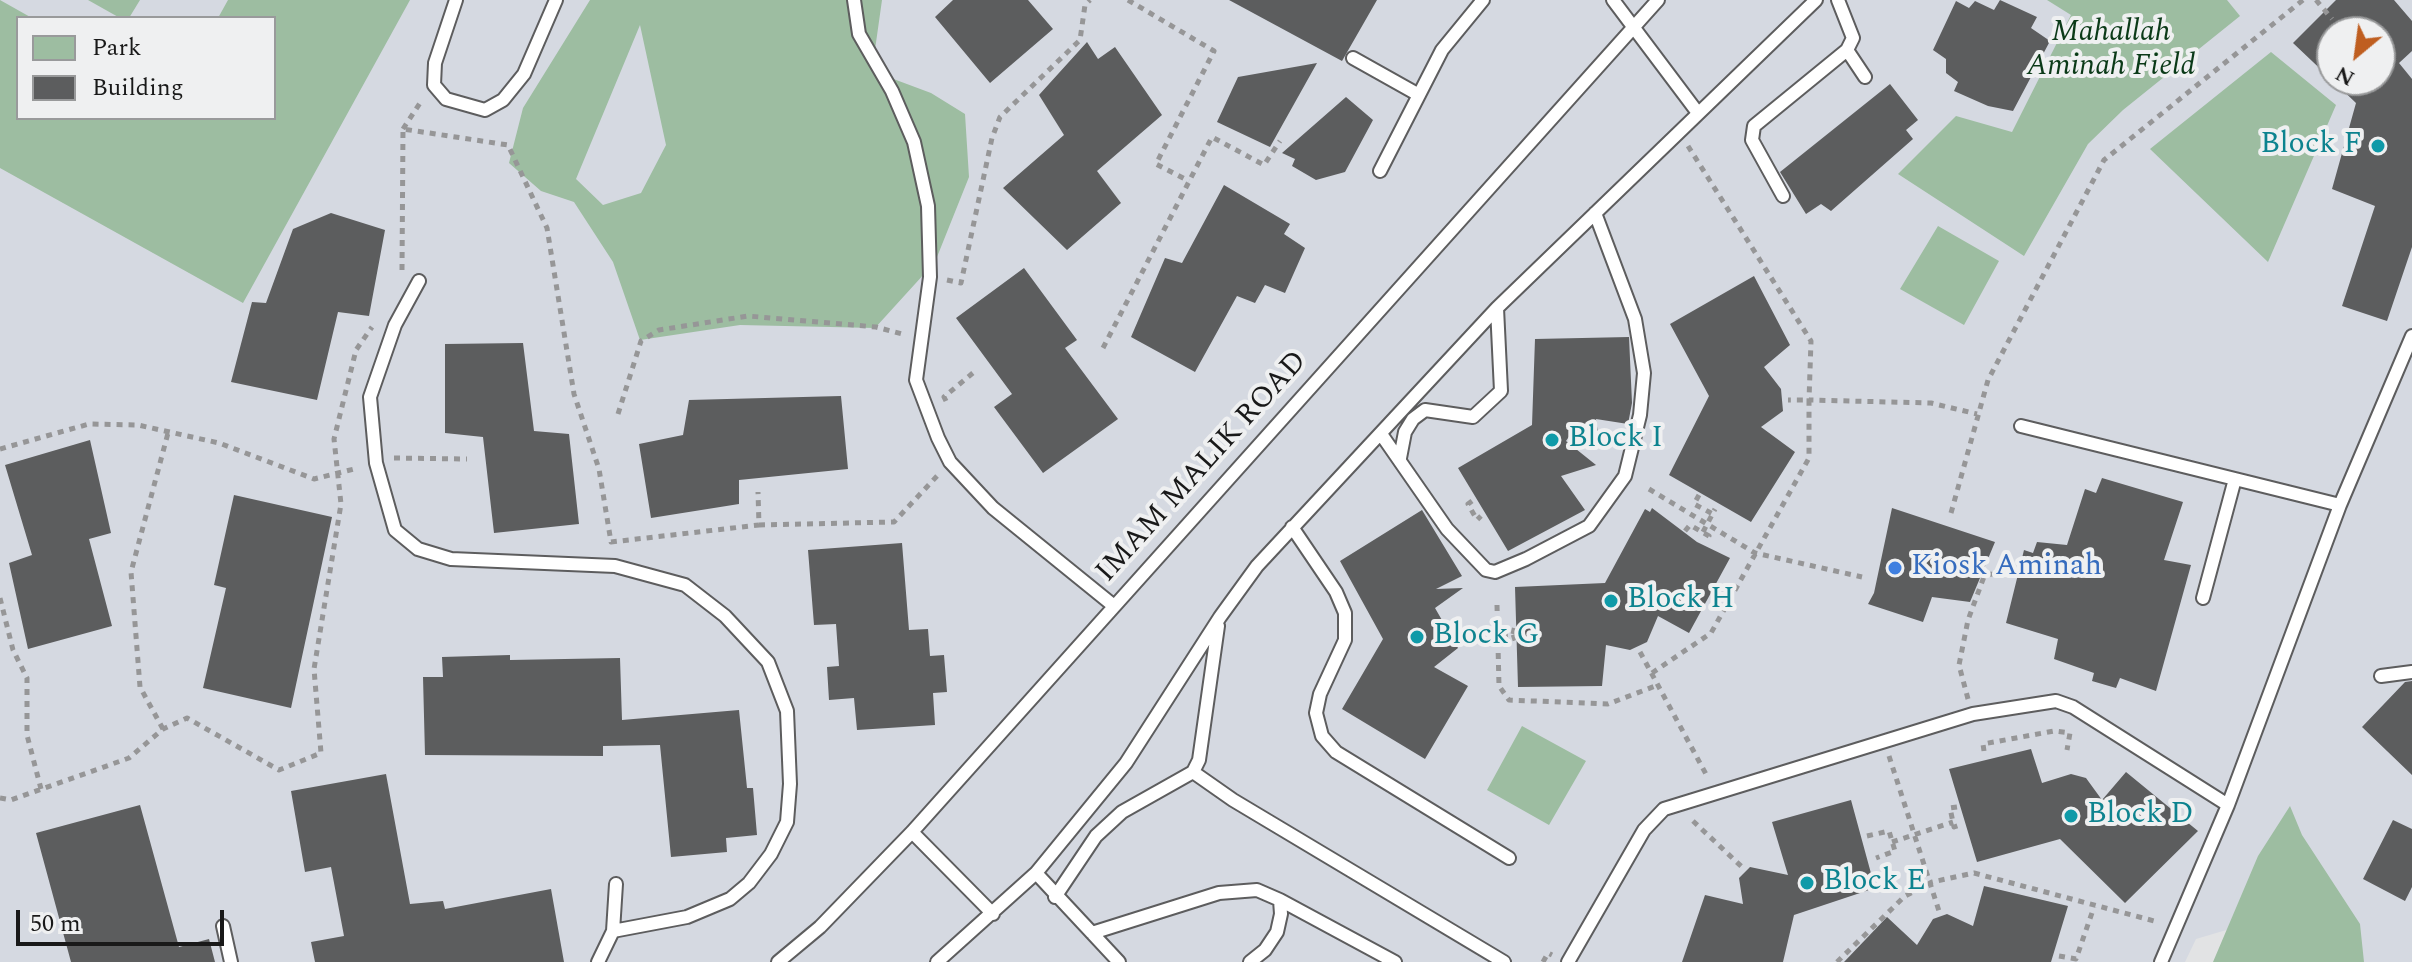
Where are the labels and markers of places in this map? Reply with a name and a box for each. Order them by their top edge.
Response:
place label: Block F [2260,128,2362,164]
marker: Block F [2369,137,2387,155]
place label: Block I [1568,422,1663,458]
marker: Block I [1543,431,1561,449]
place label: Kiosk Aminah [1911,550,2102,586]
marker: Kiosk Aminah [1886,559,1904,577]
place label: Block H [1627,583,1735,619]
marker: Block H [1602,592,1620,610]
place label: Block G [1433,619,1539,655]
marker: Block G [1408,628,1426,646]
place label: Block D [2087,798,2193,834]
marker: Block D [2062,807,2080,825]
place label: Block E [1823,865,1926,901]
marker: Block E [1798,874,1816,892]

